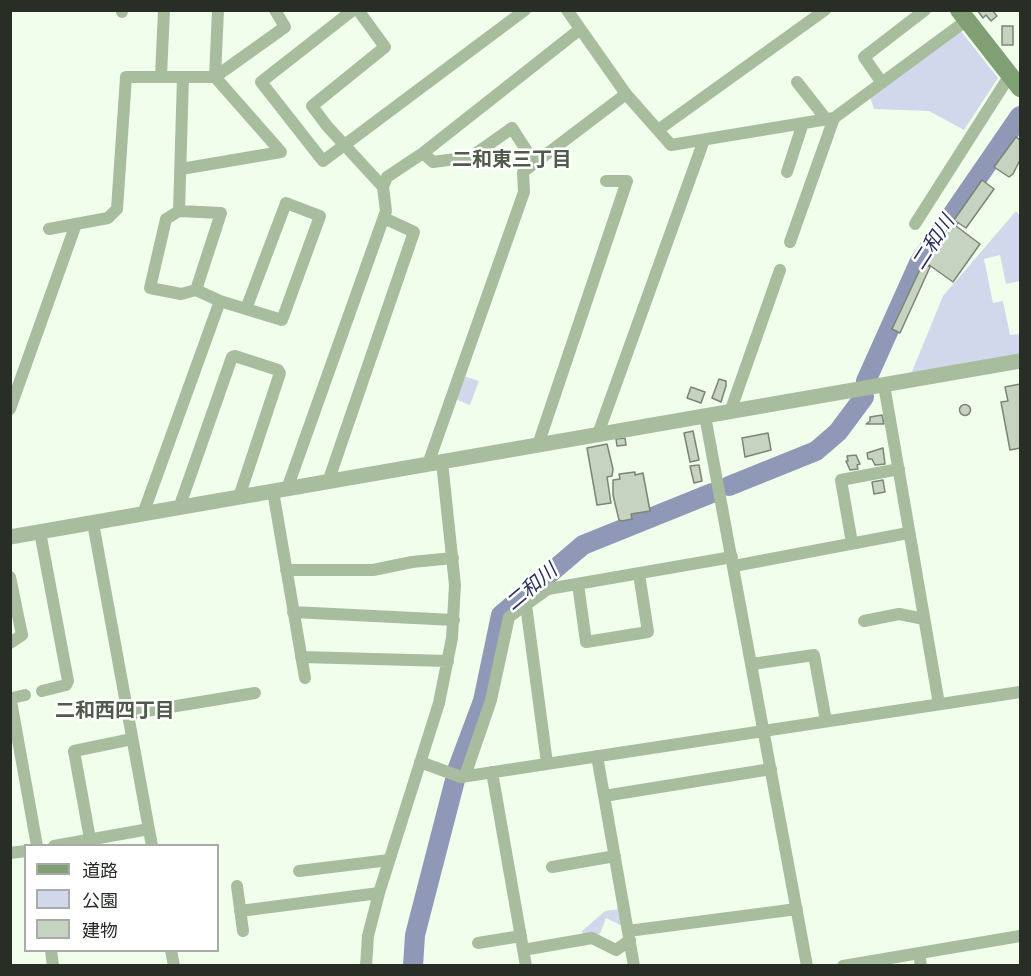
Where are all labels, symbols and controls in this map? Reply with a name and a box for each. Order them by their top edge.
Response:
district label: 二和東三丁目 [452,149,572,173]
water label: 二和川 [908,211,960,275]
water label: 二和川 [501,560,563,616]
district label: 二和西四丁目 [55,700,175,724]
legend [24,844,219,952]
text: 道路 [82,860,118,882]
text: 公園 [82,890,118,912]
text: 建物 [82,920,118,942]

